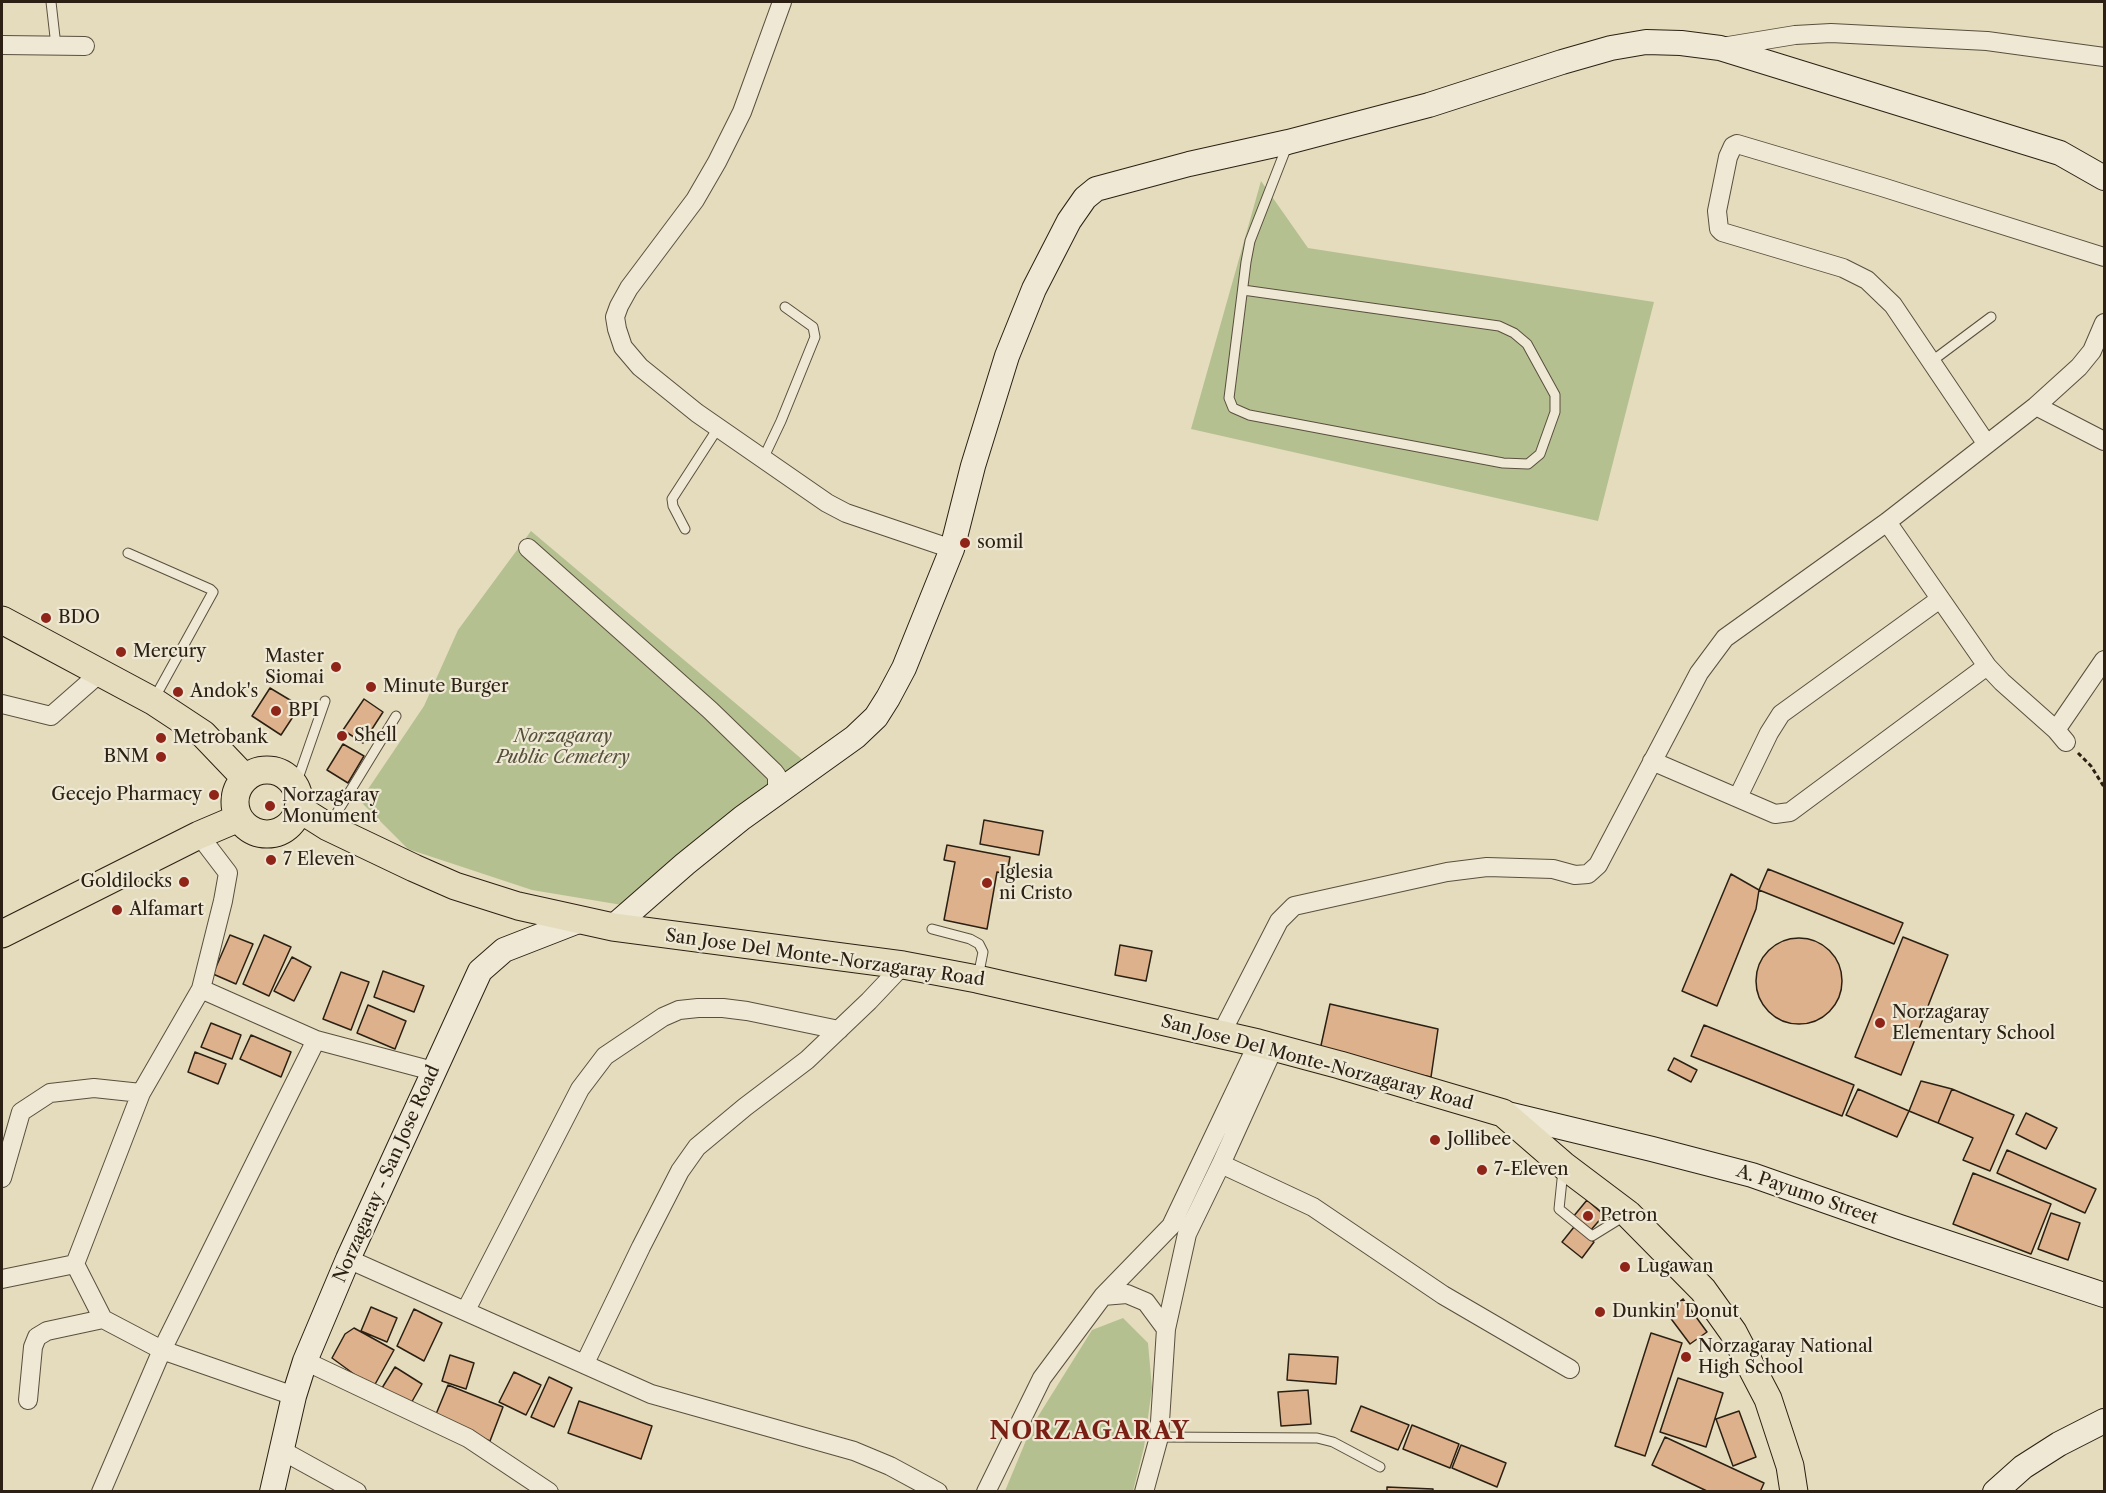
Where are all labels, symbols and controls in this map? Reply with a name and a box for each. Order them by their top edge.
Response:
place label: somil [977,532,1023,554]
marker: somil [958,536,972,550]
place label: BDO [58,607,100,629]
marker: BDO [39,611,53,625]
place label: Mercury [133,641,206,663]
marker: Mercury [114,645,128,659]
place label: Master Siomai [265,646,324,688]
marker: Master Siomai [329,660,343,674]
place label: Minute Burger [383,676,508,698]
marker: Minute Burger [364,680,378,694]
place label: Andok's [190,681,258,703]
marker: Andok's [171,685,185,699]
place label: BPI [288,700,319,722]
marker: BPI [269,704,283,718]
place label: Shell [354,725,397,747]
park label: Norzagaray Public Cemetery [496,726,630,768]
place label: Metrobank [173,727,268,749]
marker: Shell [335,729,349,743]
marker: Metrobank [154,731,168,745]
place label: BNM [103,746,149,768]
marker: BNM [154,750,168,764]
place label: Gecejo Pharmacy [51,784,202,806]
place label: Norzagaray Monument [282,785,379,828]
marker: Gecejo Pharmacy [207,788,221,802]
marker: Norzagaray Monument [263,799,277,813]
place label: 7 Eleven [283,849,355,871]
marker: 7 Eleven [264,853,278,867]
place label: Iglesia ni Cristo [999,862,1073,904]
place label: Goldilocks [81,871,172,893]
marker: Goldilocks [177,875,191,889]
marker: Iglesia ni Cristo [980,876,994,890]
place label: Alfamart [129,899,204,921]
marker: Alfamart [110,903,124,917]
street label: San Jose Del Monte-Norzagaray Road [664,925,986,991]
place label: Norzagaray Elementary School [1892,1002,2055,1044]
street label: San Jose Del Monte-Norzagaray Road [1159,1011,1475,1115]
marker: Norzagaray Elementary School [1873,1016,1887,1030]
street label: Norzagaray - San Jose Road [329,1062,445,1286]
place label: Jollibee [1447,1129,1511,1151]
marker: Jollibee [1428,1133,1442,1147]
place label: 7-Eleven [1494,1159,1569,1181]
street label: A. Payumo Street [1733,1161,1881,1229]
marker: 7-Eleven [1475,1163,1489,1177]
place label: Petron [1600,1205,1658,1227]
marker: Petron [1581,1209,1595,1223]
place label: Lugawan [1637,1256,1713,1278]
marker: Lugawan [1618,1260,1632,1274]
place label: Dunkin' Donut [1612,1301,1739,1323]
marker: Dunkin' Donut [1593,1305,1607,1319]
place label: Norzagaray National High School [1698,1336,1873,1378]
marker: Norzagaray National High School [1679,1350,1693,1364]
district label: NORZAGARAY [989,1418,1191,1446]

